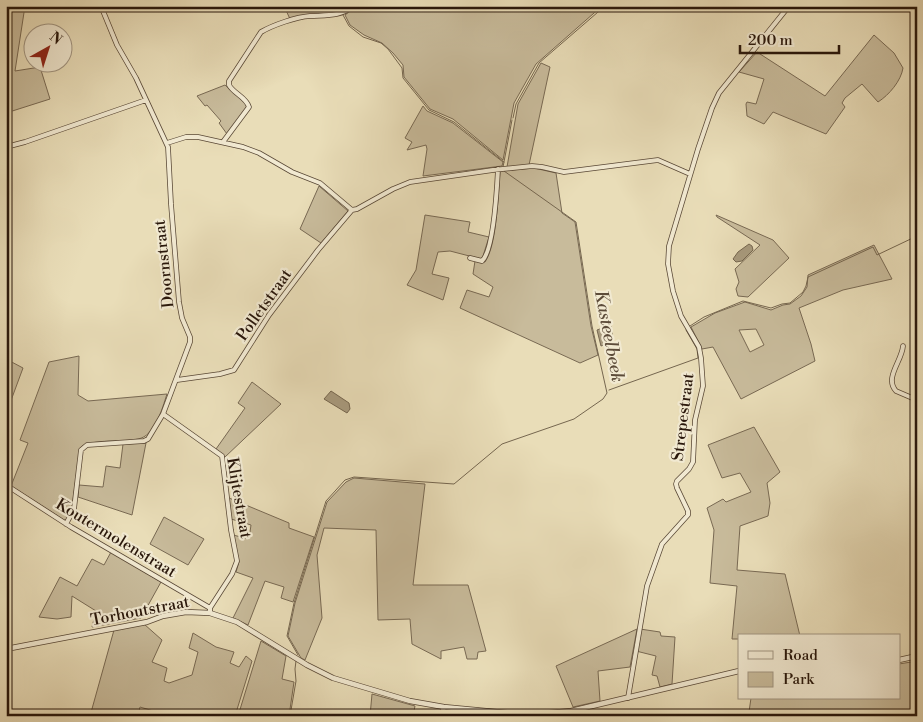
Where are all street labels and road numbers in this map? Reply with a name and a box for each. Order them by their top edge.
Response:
street label: Doornstraat [149,219,179,309]
street label: Polletstraat [232,265,296,345]
street label: Strepestraat [668,372,698,462]
street label: Klijtestraat [222,456,256,540]
street label: Koutermolenstraat [52,494,180,582]
street label: Torhoutstraat [89,592,191,630]

